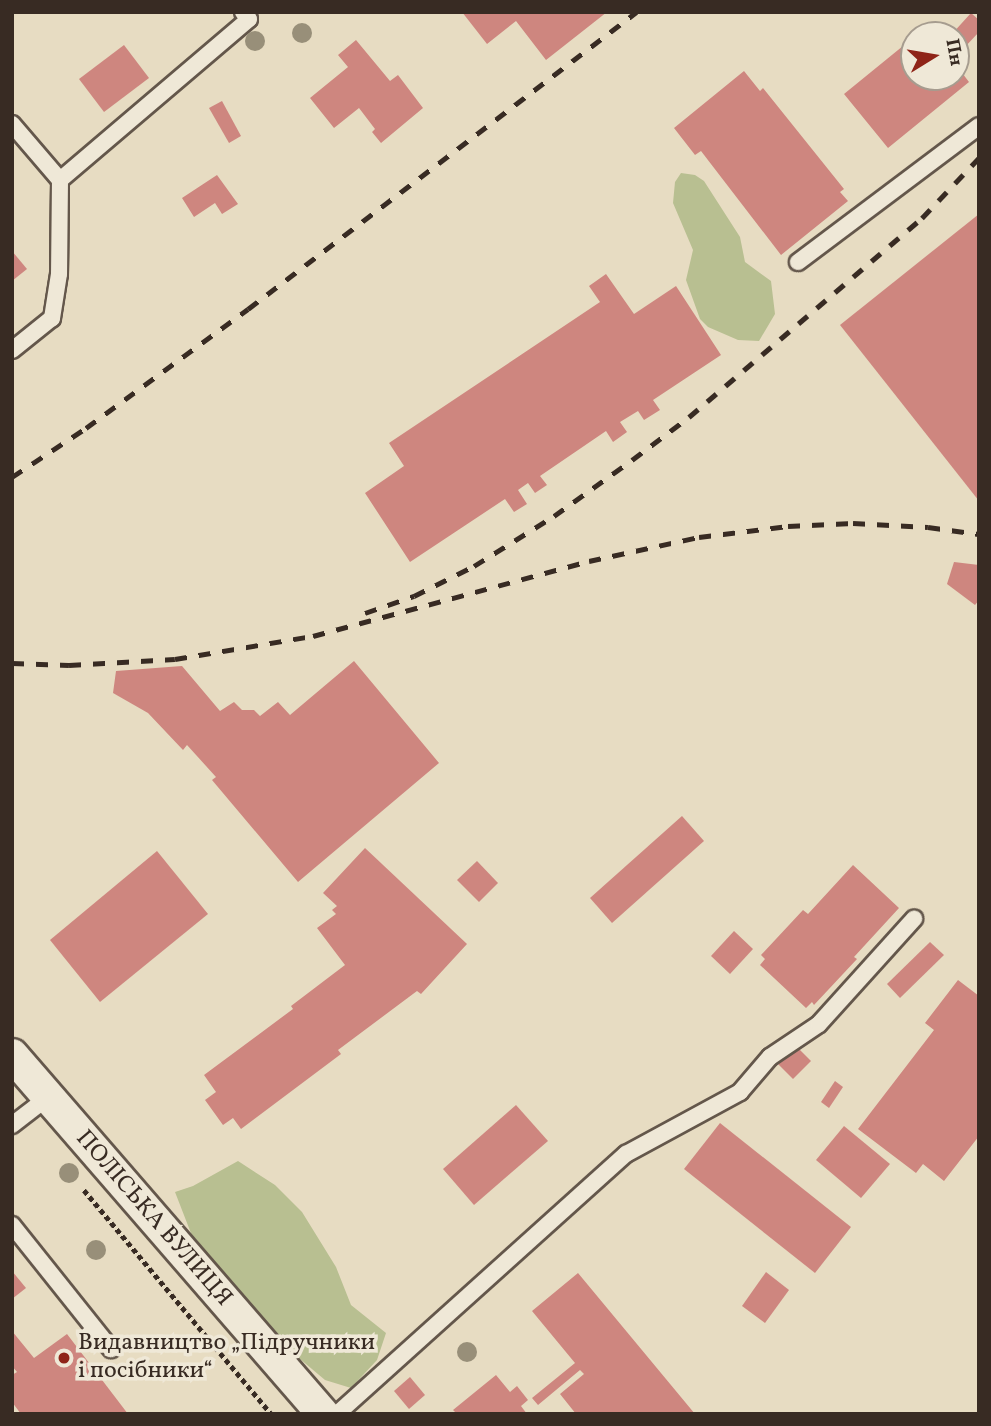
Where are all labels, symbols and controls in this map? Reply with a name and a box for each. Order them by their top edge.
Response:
north arrow [900,21,970,91]
text: Пн [938,37,969,68]
street label: ПОЛІСЬКА ВУЛИЦЯ [69,1125,237,1313]
place label: Видавництво „Підручники і посібники“ [78,1330,375,1386]
marker: Видавництво „Підручники і посібники“ [56,1350,72,1366]

